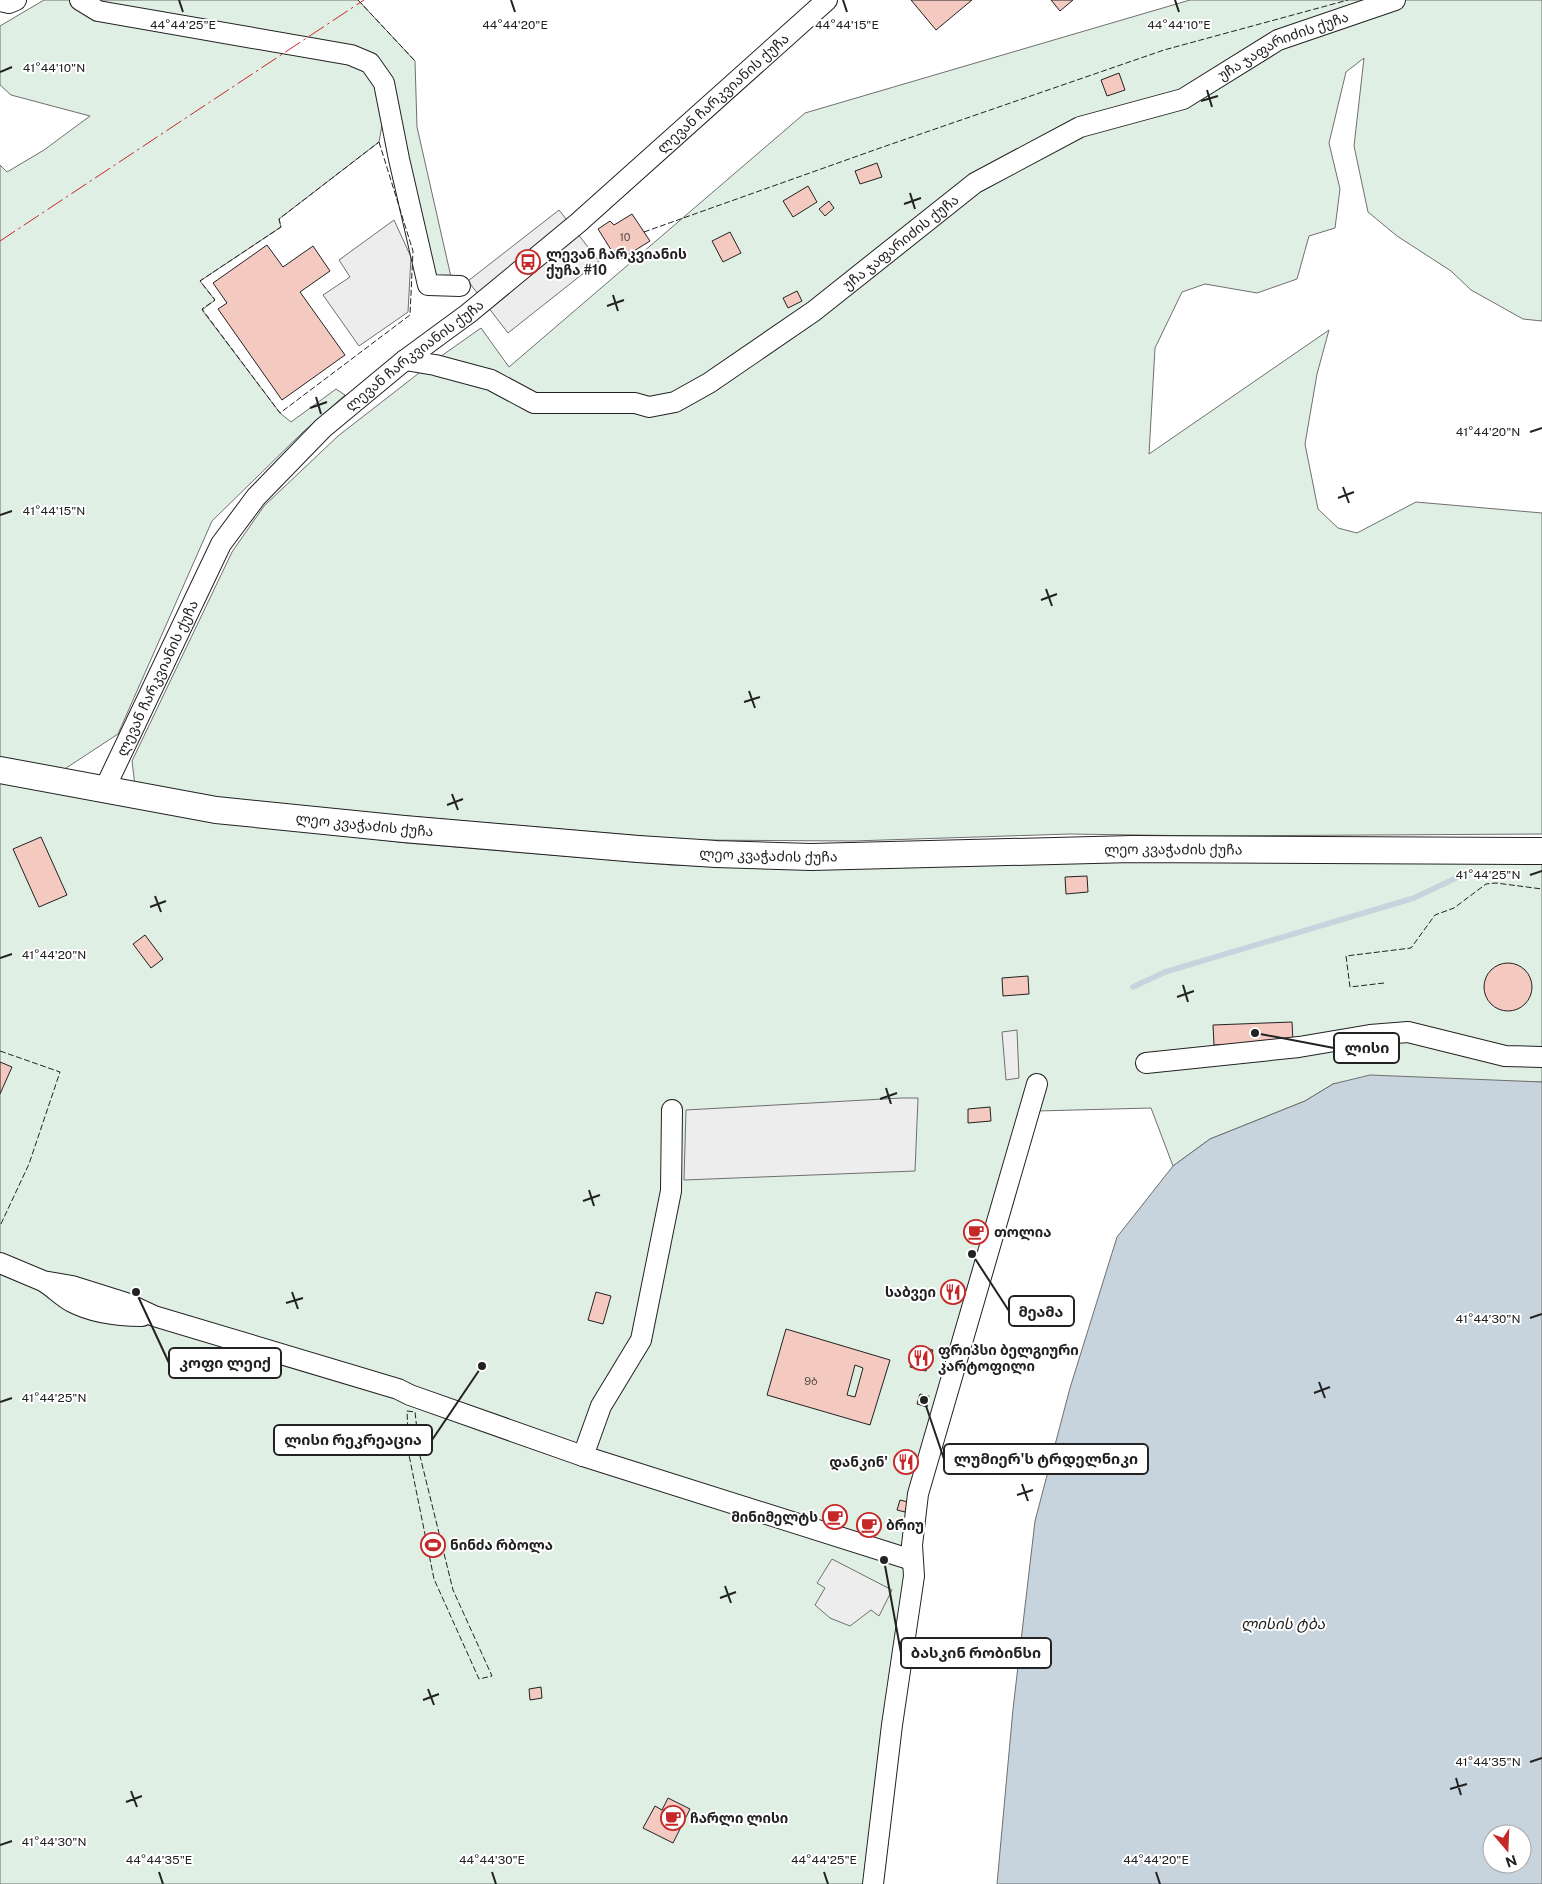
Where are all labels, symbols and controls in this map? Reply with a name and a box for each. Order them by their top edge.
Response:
street label: უჩა ჯაფარიძის ქუჩა [1215,8,1351,84]
text: 44°44'25"E [150,18,216,32]
text: 44°44'20"E [482,18,548,32]
text: 44°44'15"E [815,18,879,32]
text: 44°44'10"E [1147,18,1211,32]
street label: ლევან ჩარკვიანის ქუჩა [654,30,792,157]
text: 41°44'10"N [23,61,85,75]
street label: უჩა ჯაფარიძის ქუჩა [839,191,962,294]
house number: 10 [619,231,631,243]
place label: ლევან ჩარკვიანის ქუჩა #10 [546,246,687,279]
bus stop icon: ლევან ჩარკვიანის ქუჩა #10 [515,249,541,275]
street label: ლევან ჩარკვიანის ქუჩა [342,296,487,415]
text: 41°44'20"N [1456,425,1520,439]
text: 41°44'15"N [23,504,85,518]
street label: ლევან ჩარკვიანის ქუჩა [113,597,201,759]
street label: ლეო კვაჭაძის ქუჩა [295,810,434,839]
street label: ლეო კვაჭაძის ქუჩა [1104,841,1242,859]
street label: ლეო კვაჭაძის ქუჩა [699,845,838,866]
text: 41°44'25"N [1455,868,1521,882]
text: 41°44'20"N [22,948,86,962]
callout: ლისი [1334,1033,1399,1063]
text: ლისი [1345,1039,1389,1057]
cafe icon: თოლია [963,1219,989,1245]
place label: თოლია [994,1224,1052,1241]
restaurant icon: საბვეი [940,1279,966,1305]
place label: საბვეი [885,1284,936,1301]
callout: მეამა [1009,1296,1074,1326]
text: მეამა [1019,1303,1064,1321]
text: 41°44'30"N [1455,1312,1521,1326]
place label: ფრიპსი ბელგიური კარტოფილი [938,1342,1079,1375]
restaurant icon: ფრიპსი ბელგიური კარტოფილი [908,1345,934,1371]
callout: კოფი ლეიქ [169,1348,281,1378]
text: კოფი ლეიქ [179,1354,271,1372]
house number: 9ბ [804,1375,818,1387]
text: 41°44'25"N [21,1391,87,1405]
callout: ლისი რეკრეაცია [274,1425,432,1455]
text: ლისი რეკრეაცია [284,1431,422,1449]
callout: ლუმიერ'ს ტრდელნიკი [944,1444,1148,1474]
restaurant icon: დანკინ' [893,1449,919,1475]
text: ლუმიერ'ს ტრდელნიკი [954,1450,1138,1468]
place label: დანკინ' [829,1454,888,1471]
cafe icon: მინიმელტს [822,1504,848,1530]
place label: მინიმელტს [731,1509,818,1526]
cafe icon: ბრიუ [856,1512,882,1538]
place label: ბრიუ [886,1517,924,1534]
sports icon: ნინძა რბოლა [420,1532,446,1558]
place label: ნინძა რბოლა [450,1537,553,1554]
water label: ლისის ტბა [1241,1615,1326,1633]
callout: ბასკინ რობინსი [901,1638,1051,1668]
text: ბასკინ რობინსი [911,1644,1041,1662]
text: 41°44'35"N [1455,1755,1521,1769]
cafe icon: ჩარლი ლისი [660,1805,686,1831]
place label: ჩარლი ლისი [690,1810,788,1827]
north arrow [1482,1824,1532,1874]
text: 41°44'30"N [21,1835,87,1849]
text: N [1503,1852,1519,1871]
text: 44°44'35"E [126,1853,192,1867]
text: 44°44'30"E [459,1853,525,1867]
text: 44°44'25"E [791,1853,857,1867]
text: 44°44'20"E [1123,1853,1189,1867]

